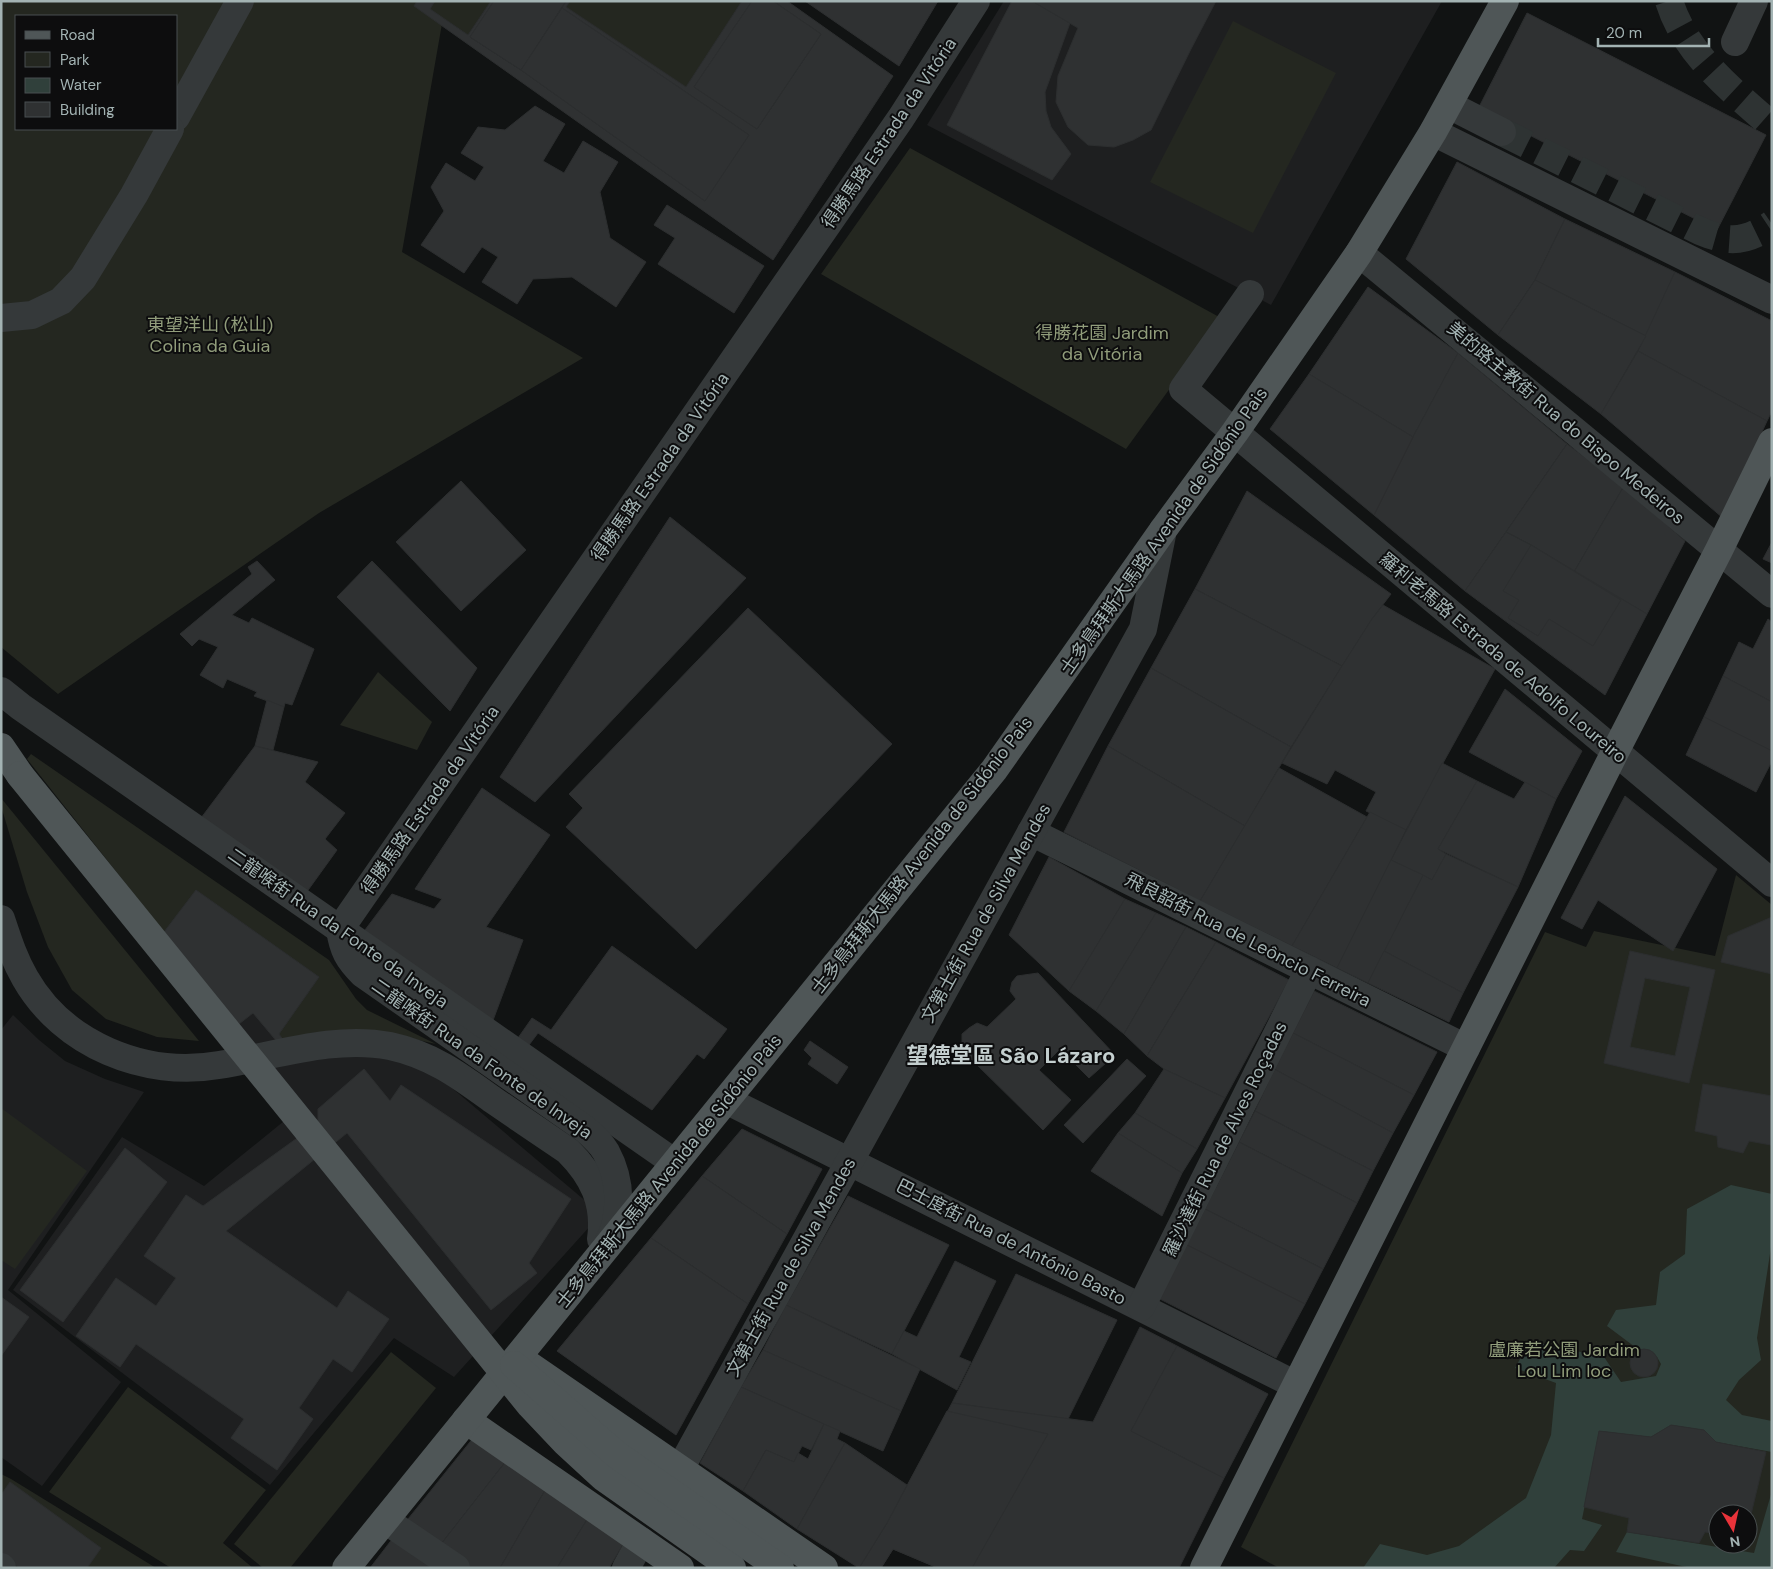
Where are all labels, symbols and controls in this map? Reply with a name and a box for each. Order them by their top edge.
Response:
legend [15,15,178,130]
scale bar [1598,15,1709,47]
text: 20 m [1606,23,1642,43]
text: Road [60,25,95,45]
street label: 得勝馬路 Estrada da Vitória [816,33,962,233]
text: Park [60,50,90,70]
text: Water [60,75,102,95]
text: Building [60,100,115,120]
park label: 東望洋山 (松山) Colina da Guia [147,313,273,358]
street label: 美的路主教街 Rua do Bispo Medeiros [1442,316,1690,530]
park label: 得勝花園 Jardim da Vitória [1035,321,1169,366]
street label: 得勝馬路 Estrada da Vitória [586,368,734,566]
street label: 士多鳥拜斯大馬路 Avenida de Sidónio Pais [1055,382,1273,680]
street label: 羅利老馬路 Estrada de Adolfo Loureiro [1374,547,1632,769]
street label: 得勝馬路 Estrada da Vitória [356,701,504,899]
street label: 士多鳥拜斯大馬路 Avenida de Sidónio Pais [806,711,1038,999]
street label: 文第士街 Rua de Silva Mendes [916,799,1056,1027]
street label: 二龍喉街 Rua da Fonte da Inveja [223,842,453,1014]
street label: 飛良韶街 Rua de Leôncio Ferreira [1121,867,1375,1013]
street label: 二龍喉街 Rua da Fonte de Inveja [367,973,597,1145]
street label: 羅沙達街 Rua de Alves Roçadas [1158,1017,1292,1261]
street label: 士多鳥拜斯大馬路 Avenida de Sidónio Pais [551,1029,787,1313]
district label: 望德堂區 São Lázaro [906,1041,1116,1070]
street label: 文第士街 Rua de Silva Mendes [721,1153,861,1381]
street label: 巴士度街 Rua de António Basto [892,1173,1130,1311]
park label: 盧廉若公園 Jardim Lou Lim Ioc [1488,1338,1640,1383]
north arrow [1708,1504,1758,1554]
text: N [1729,1532,1741,1552]

